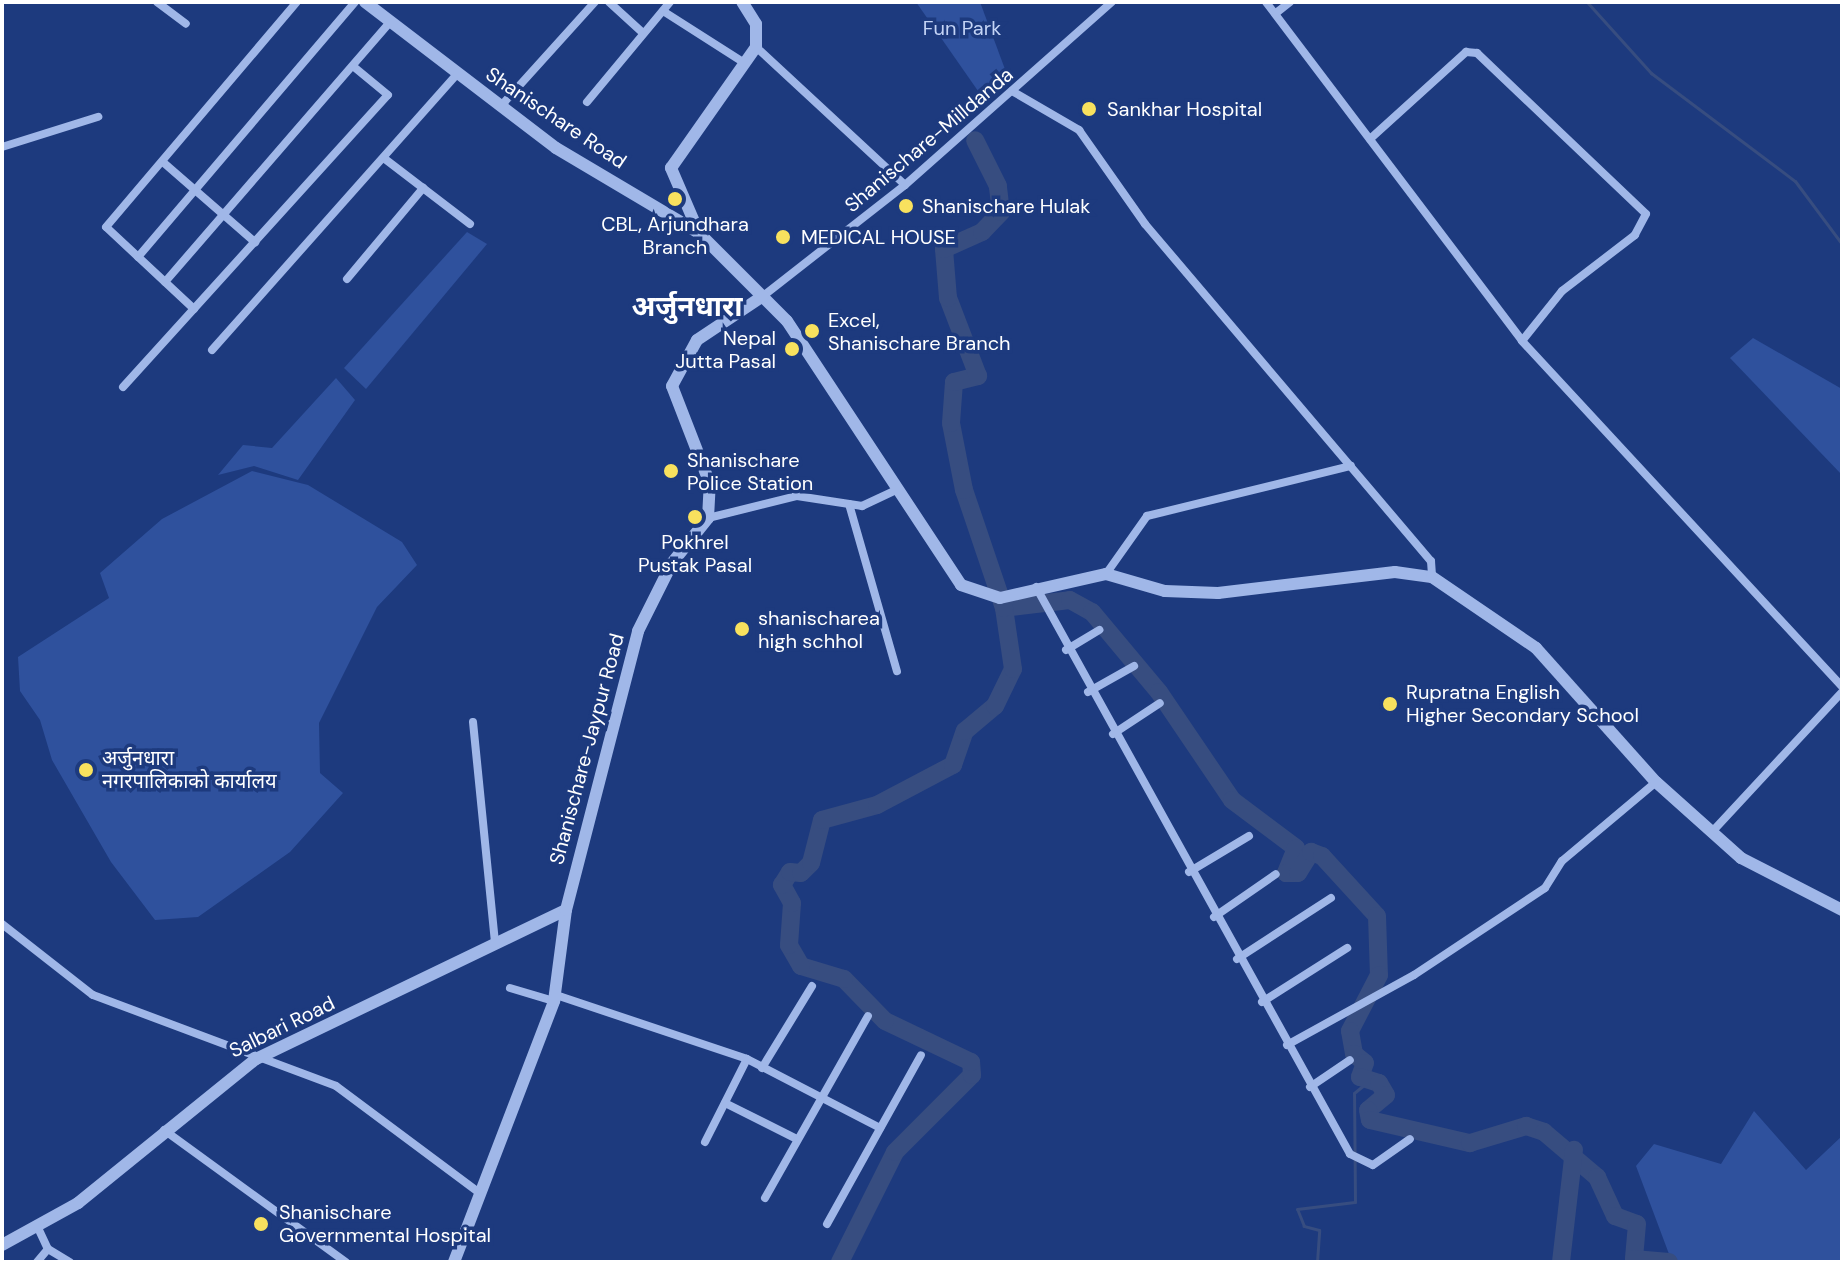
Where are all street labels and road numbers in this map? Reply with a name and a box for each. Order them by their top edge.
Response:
street label: Shanischare Road [481,62,631,174]
street label: Shanischare-Milldanda [840,63,1018,217]
street label: Shanischare-Jaypur Road [545,631,629,867]
street label: Salbari Road [225,991,339,1063]

